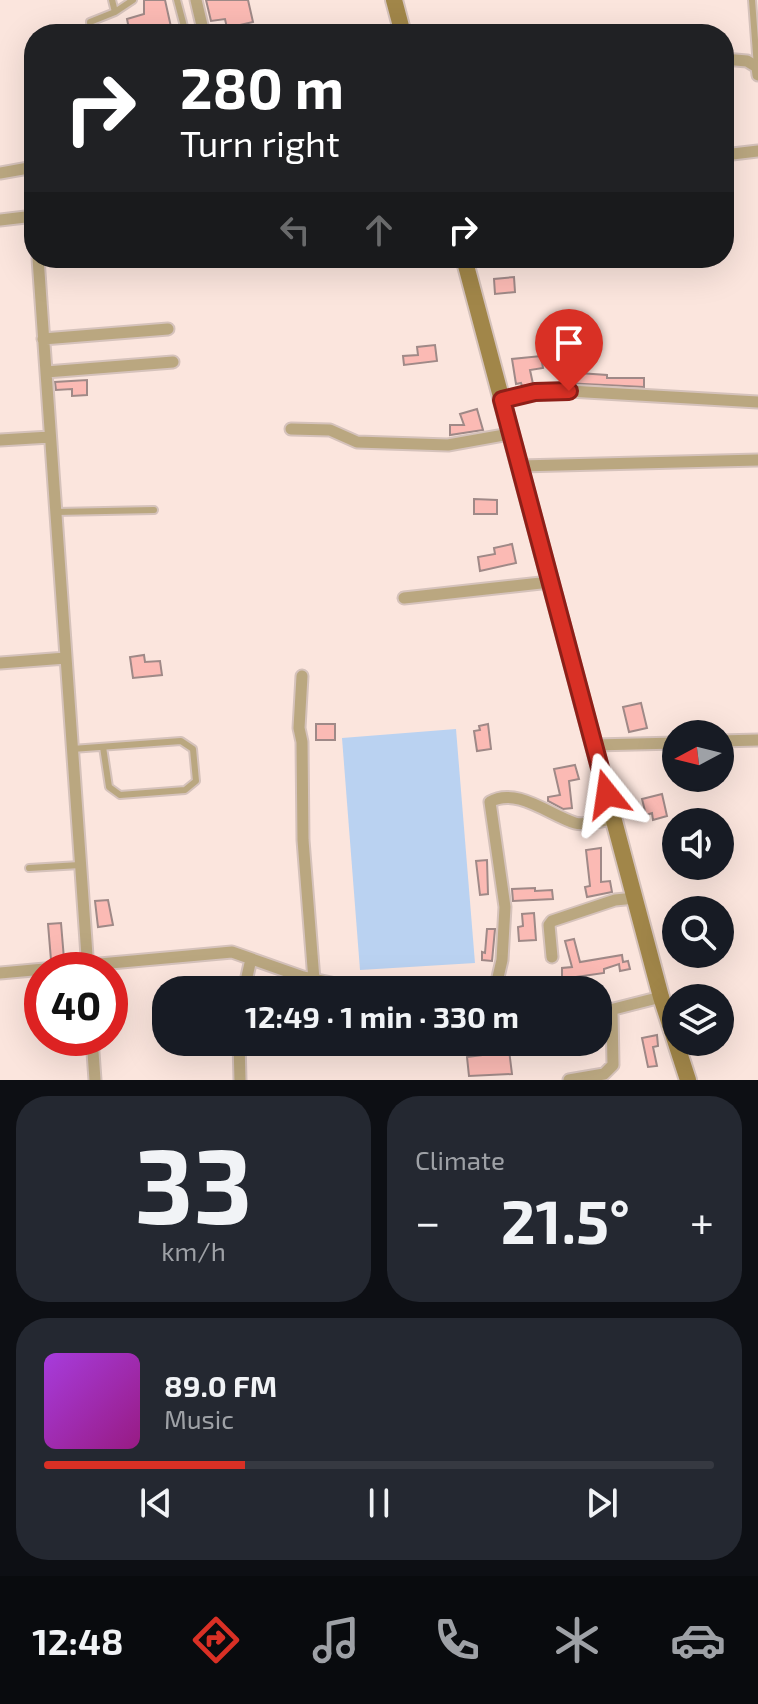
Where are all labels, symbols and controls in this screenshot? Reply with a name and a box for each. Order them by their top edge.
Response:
text: 280 m [180,53,344,120]
icon: right [48,56,152,160]
text: Turn right [180,121,340,164]
icon: left [273,208,317,252]
icon: ahead [357,208,401,252]
icon: right [441,208,485,252]
pin [535,309,603,391]
icon: arrive [547,321,591,365]
north arrow [662,720,734,792]
map controls [662,720,734,1056]
position arrow [565,752,649,836]
button: sound [662,808,734,880]
button: search [662,896,734,968]
speed limit sign: 40 [24,952,128,1056]
button: layers [662,984,734,1056]
text: 12:49 · 1 min · 330 m [245,998,519,1034]
text: 33 [135,1120,252,1245]
text: Climate [415,1144,505,1175]
text: 21.5° [501,1184,630,1256]
text: − [415,1194,441,1247]
text: + [690,1194,714,1247]
text: km/h [161,1235,226,1266]
text: 89.0 FM [164,1367,277,1403]
text: Music [164,1403,234,1434]
icon: previous [134,1481,178,1525]
icon: pause [357,1481,401,1525]
icon: next [580,1481,624,1525]
icon: directions [188,1612,244,1668]
icon: music [308,1612,364,1668]
icon: phone [429,1612,485,1668]
icon: climate [549,1612,605,1668]
icon: car [670,1612,726,1668]
text: 12:48 [32,1619,123,1662]

